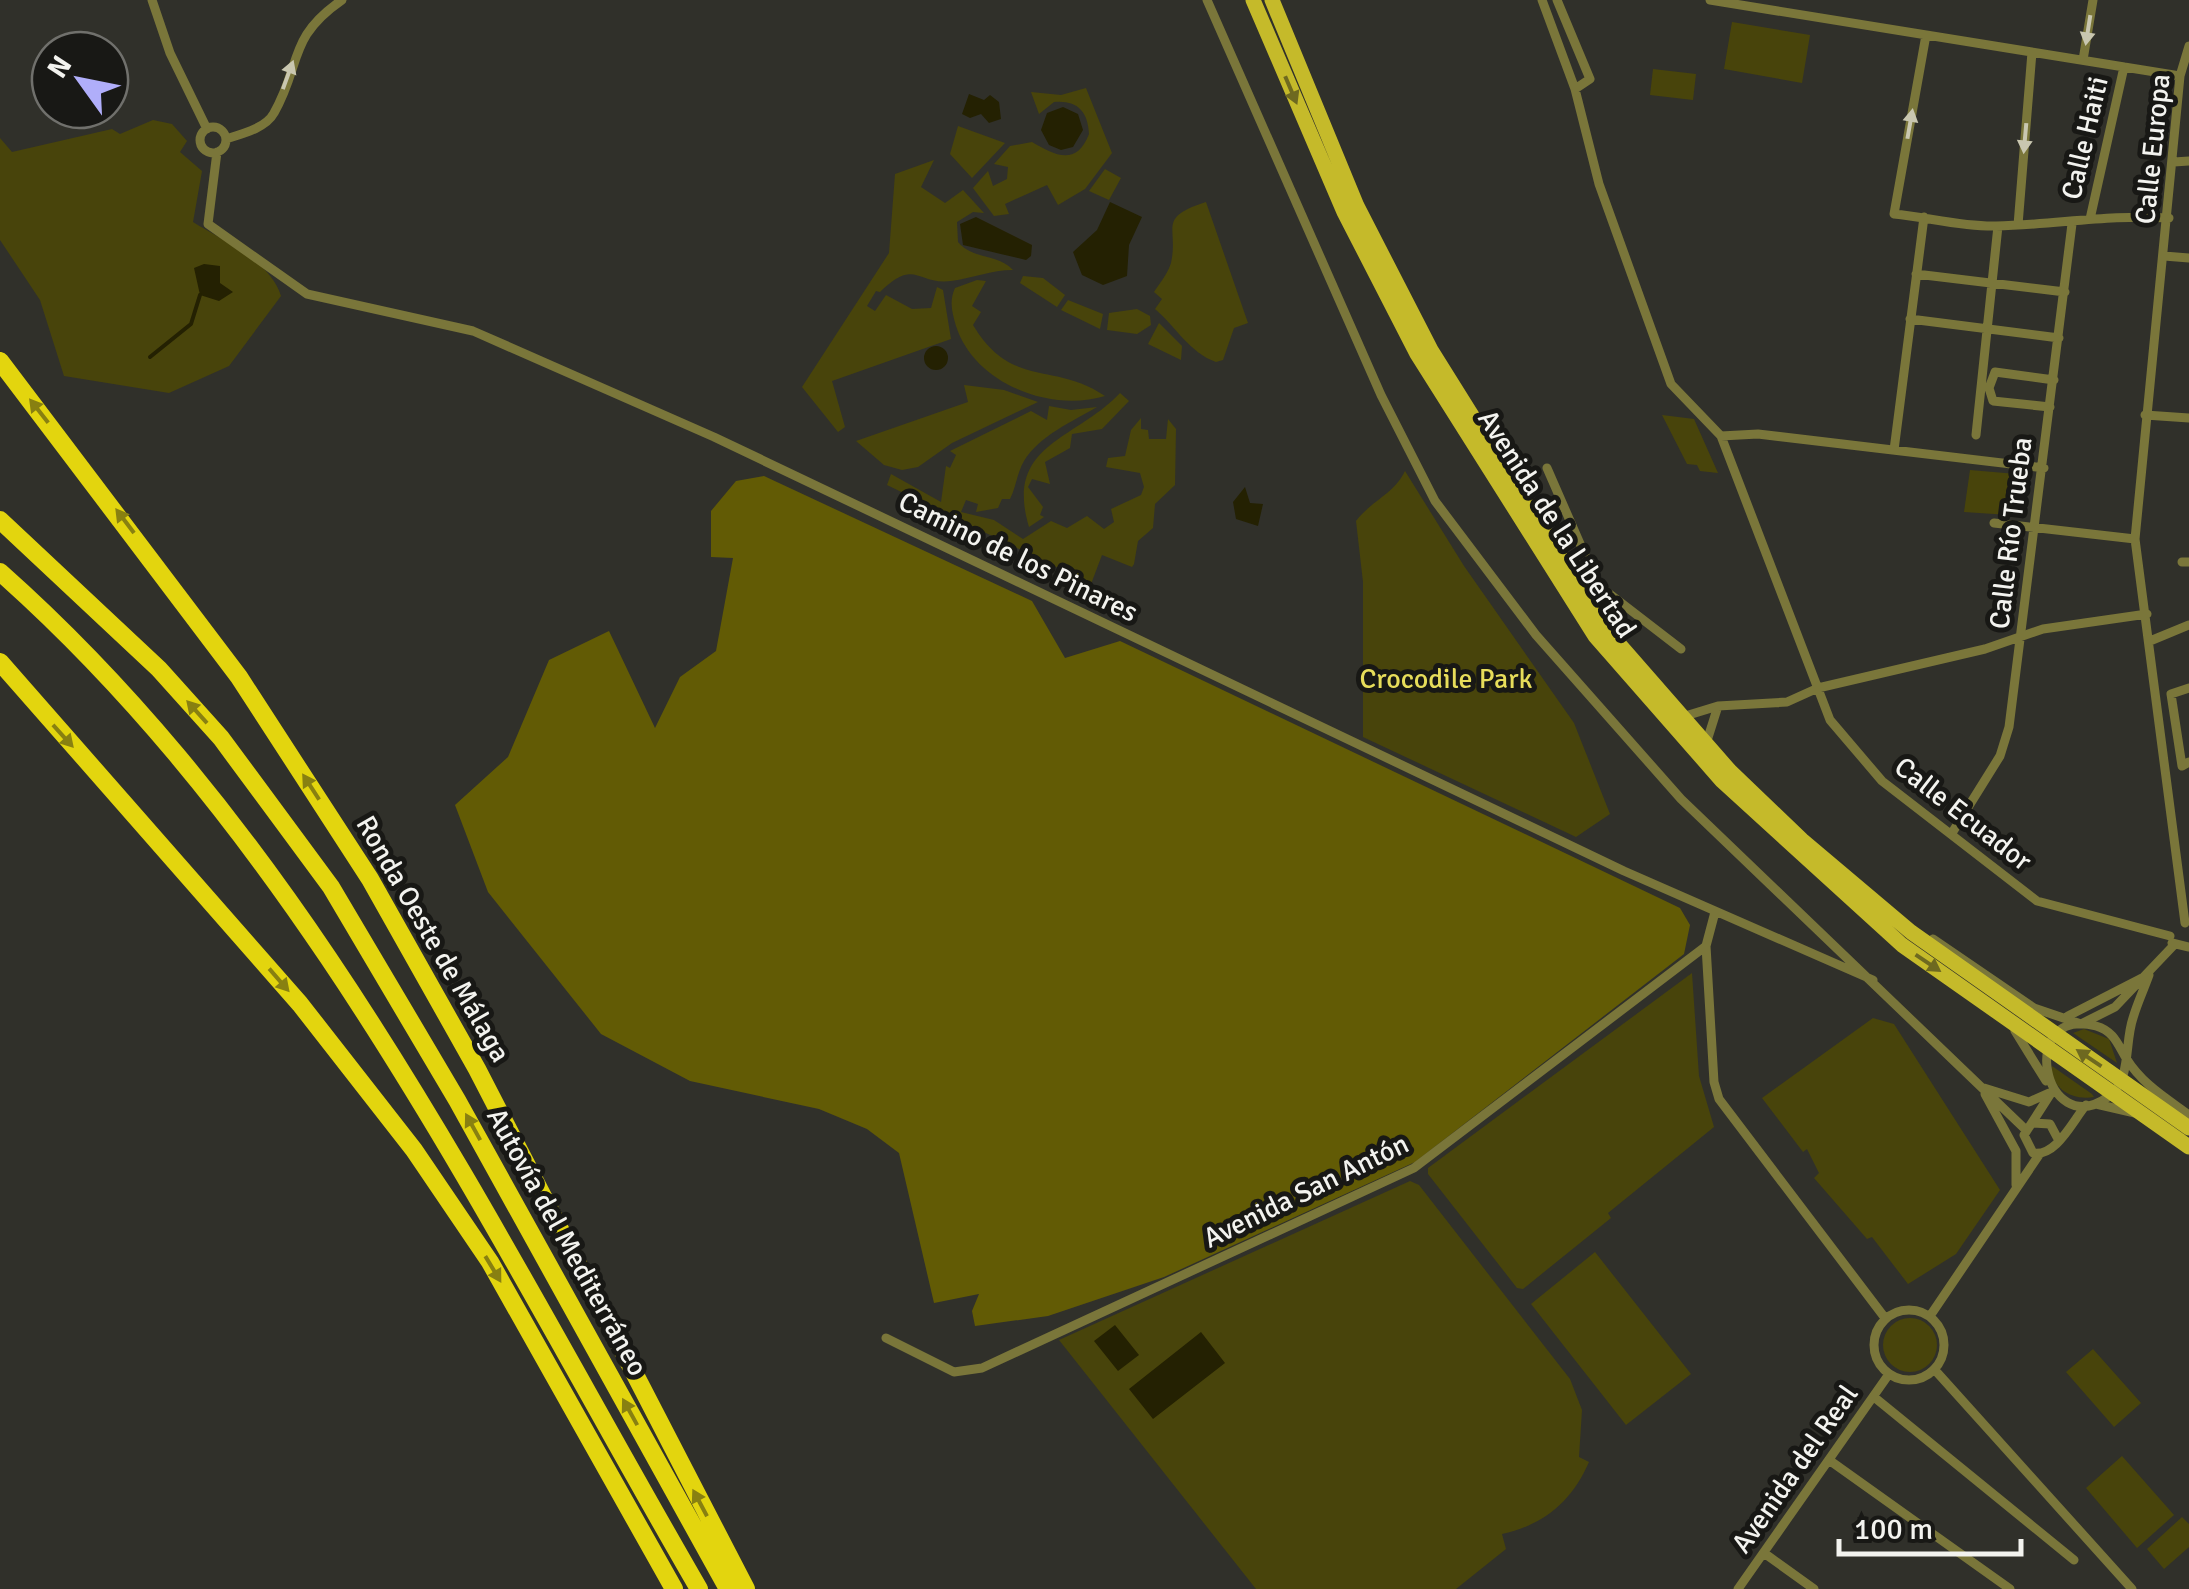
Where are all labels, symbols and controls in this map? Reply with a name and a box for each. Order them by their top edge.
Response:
one-way arrow [2080,15,2095,46]
north arrow [30,30,130,130]
text: N [40,49,79,84]
one-way arrow [281,60,296,90]
street label: Calle Europa [2128,72,2178,226]
street label: Calle Haiti [2054,73,2116,203]
one-way arrow [1283,75,1299,104]
one-way arrow [1903,108,1918,139]
one-way arrow [2016,123,2032,155]
one-way arrow [29,398,50,423]
street label: Avenida de la Libertad [1471,404,1643,644]
street label: Calle Río Trueba [1982,435,2040,631]
street label: Camino de los Pinares [893,484,1143,630]
one-way arrow [115,508,135,534]
park label: Crocodile Park [1359,662,1533,696]
one-way arrow [187,700,209,725]
one-way arrow [52,723,74,748]
street label: Calle Ecuador [1888,750,2039,879]
one-way arrow [303,773,321,801]
street label: Ronda Oeste de Málaga [349,810,517,1068]
one-way arrow [1915,953,1942,972]
one-way arrow [267,967,289,992]
one-way arrow [2076,1049,2103,1068]
street label: Autovía del Mediterráneo [479,1102,655,1382]
one-way arrow [464,1113,481,1142]
street label: Avenida San Antón [1198,1127,1414,1255]
one-way arrow [484,1255,501,1283]
street label: Avenida del Real [1725,1378,1865,1560]
one-way arrow [621,1398,639,1426]
one-way arrow [692,1488,709,1517]
scale bar [1839,1494,2022,1556]
text: 100 m [1854,1511,1933,1548]

